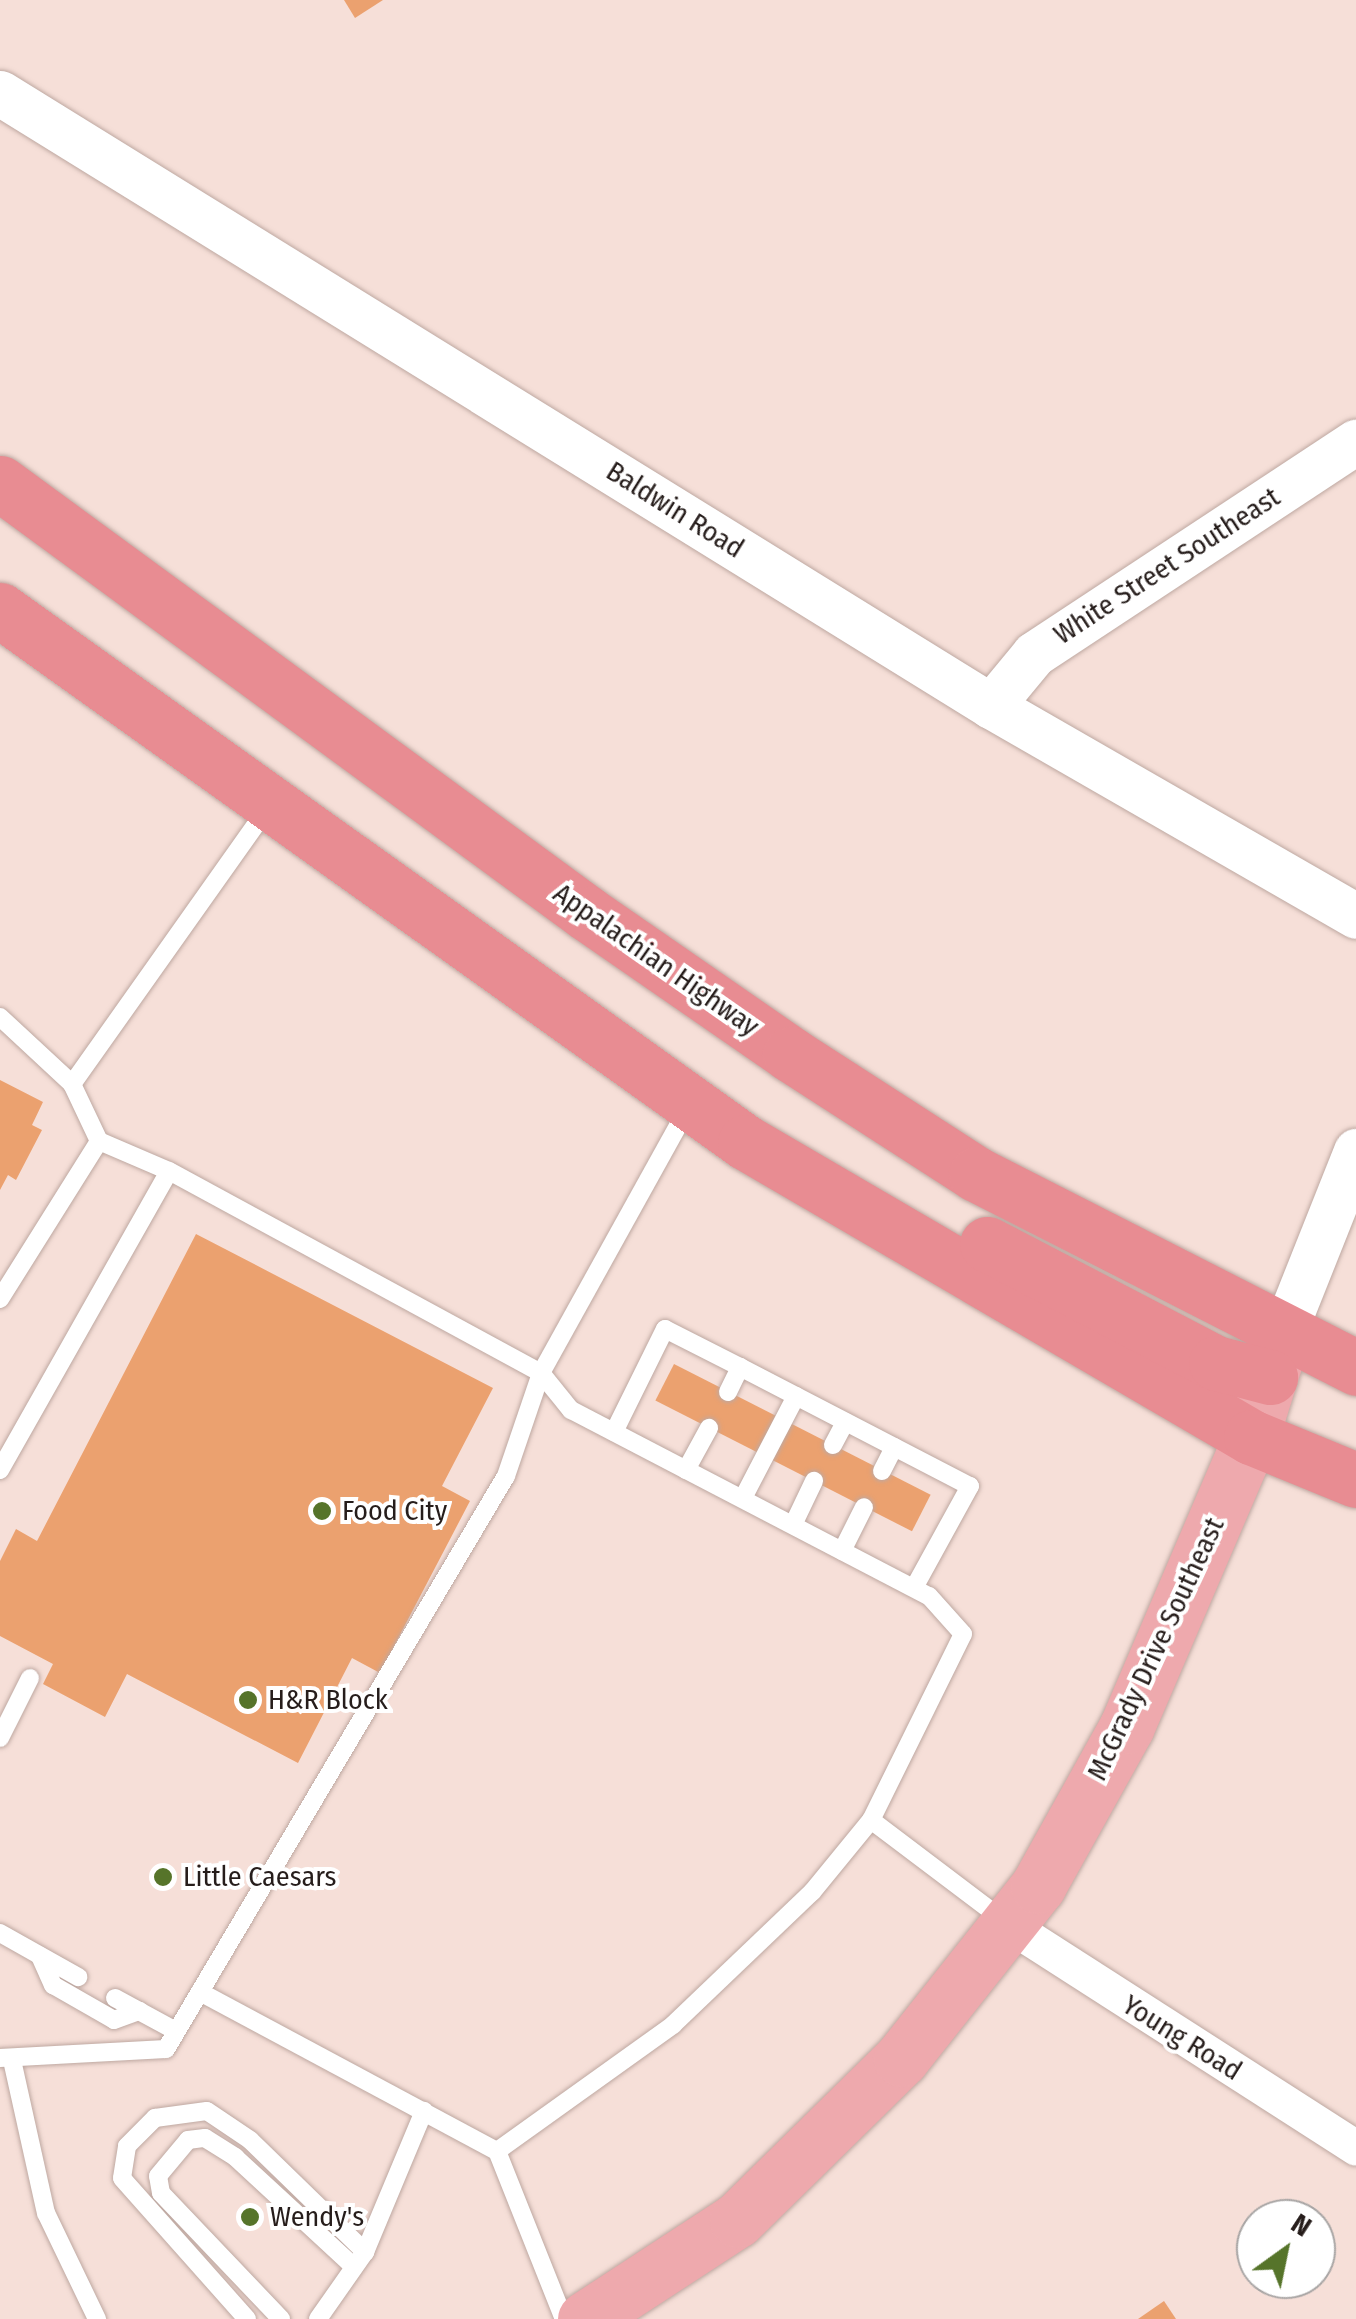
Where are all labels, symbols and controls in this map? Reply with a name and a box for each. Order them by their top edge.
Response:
street label: Baldwin Road [600,454,750,566]
street label: White Street Southeast [1048,480,1286,652]
street label: Appalachian Highway [547,876,765,1044]
place label: Food City [342,1494,447,1528]
marker: Food City [311,1500,333,1522]
street label: McGrady Drive Southeast [1080,1512,1232,1786]
place label: H&R Block [268,1683,388,1717]
marker: H&R Block [237,1689,259,1711]
place label: Little Caesars [183,1860,336,1894]
marker: Little Caesars [152,1866,174,1888]
street label: Young Road [1116,1988,1248,2088]
north arrow [1236,2199,1336,2299]
place label: Wendy's [270,2200,364,2234]
marker: Wendy's [239,2206,261,2228]
text: N [1285,2207,1318,2244]

